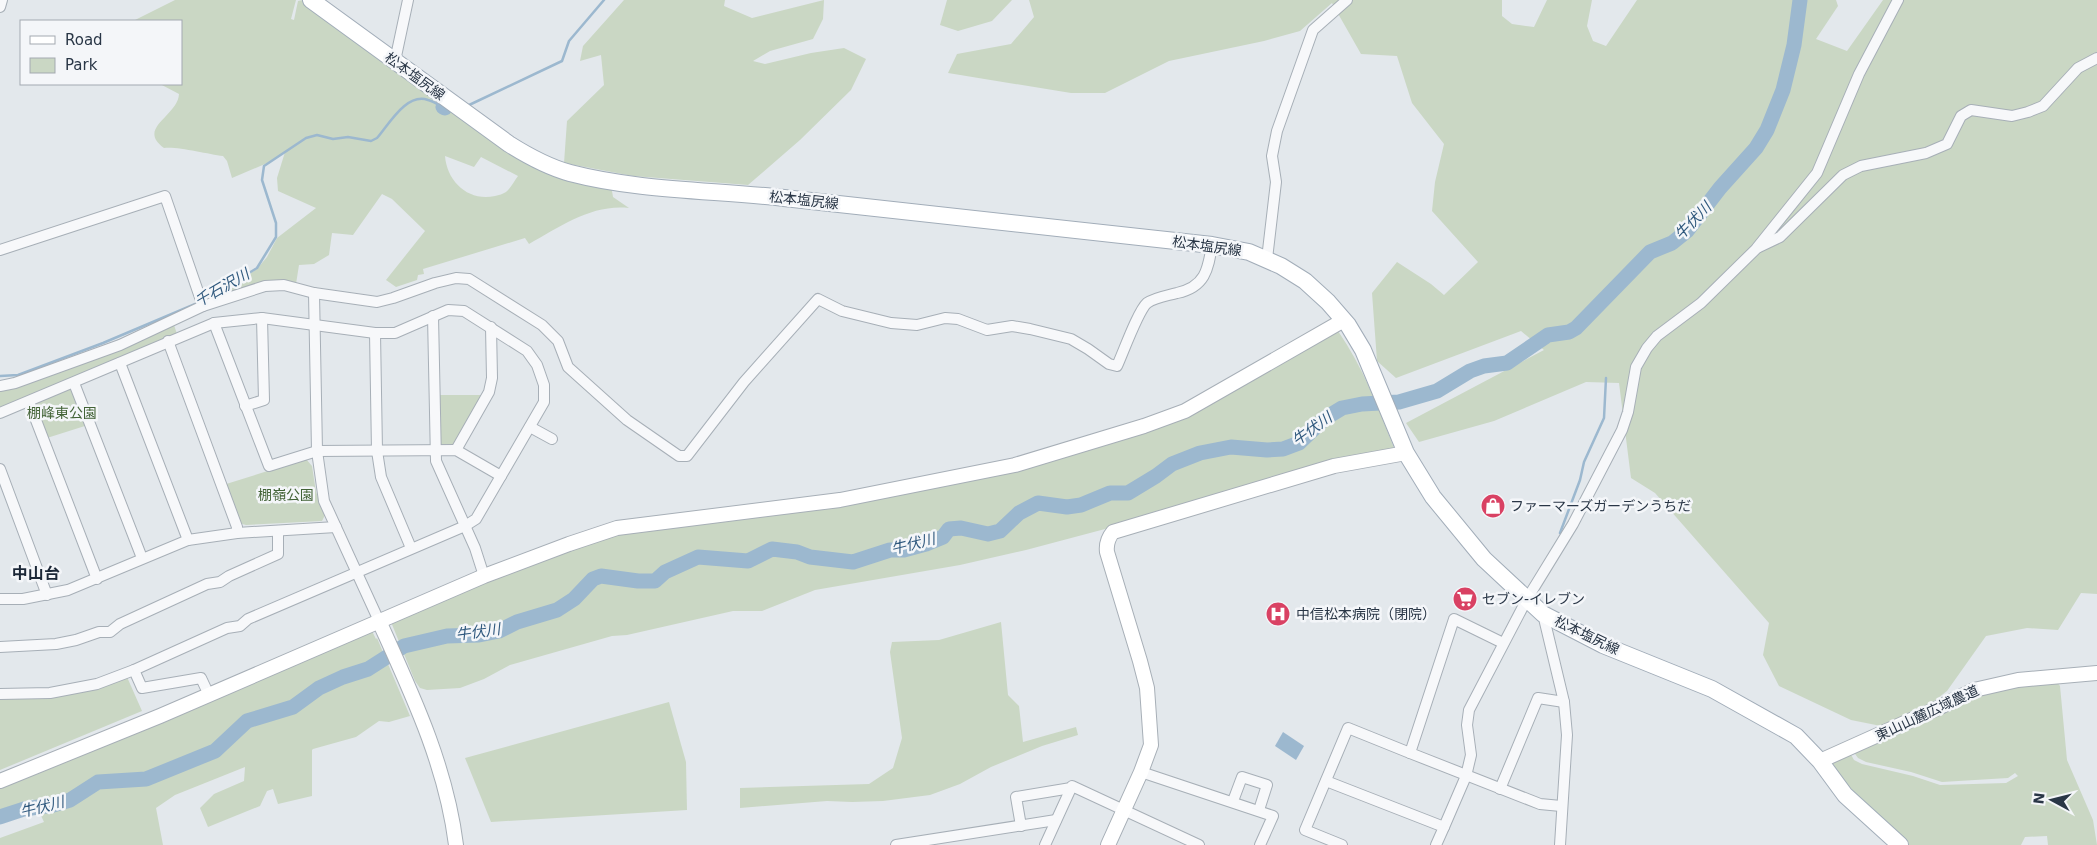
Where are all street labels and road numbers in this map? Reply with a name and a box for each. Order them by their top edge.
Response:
street label: 松本塩尻線 [382,49,448,103]
street label: 松本塩尻線 [768,188,840,212]
street label: 松本塩尻線 [1171,233,1243,259]
street label: 松本塩尻線 [1552,612,1622,658]
street label: 東山山麓広域農道 [1873,682,1981,744]

